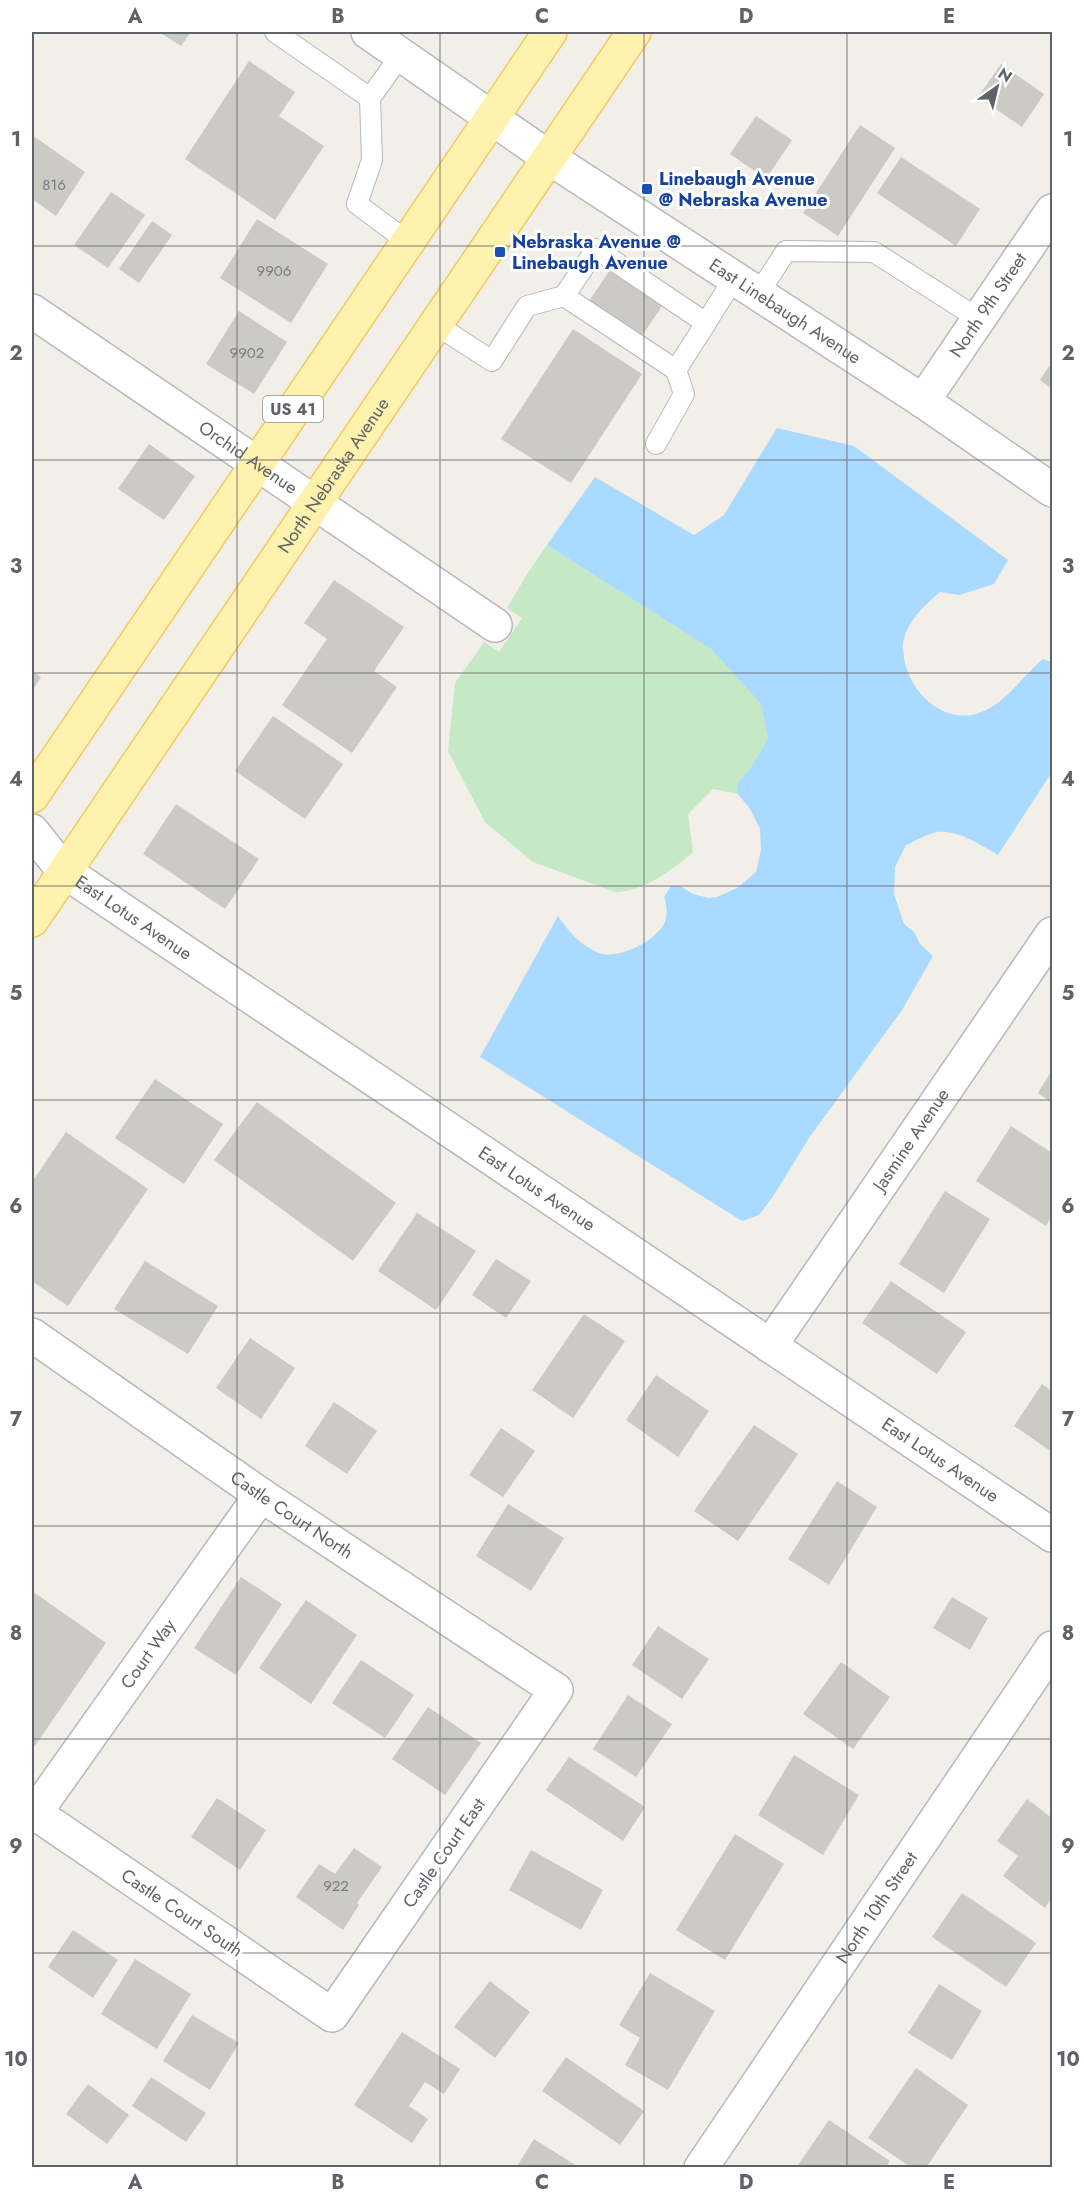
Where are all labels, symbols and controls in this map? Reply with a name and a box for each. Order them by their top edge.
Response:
text: A [127,2,143,31]
text: B [331,2,345,31]
text: C [535,2,549,31]
text: D [739,2,753,31]
text: E [943,2,955,31]
north arrow [967,57,1027,117]
text: N [993,62,1017,88]
text: 1 [11,125,21,154]
text: 1 [1063,125,1073,154]
place label: Linebaugh Avenue @ Nebraska Avenue [659,166,828,213]
house number: 816 [42,174,66,196]
marker: Linebaugh Avenue @ Nebraska Avenue [640,182,654,196]
place label: Nebraska Avenue @ Linebaugh Avenue [512,229,681,276]
marker: Nebraska Avenue @ Linebaugh Avenue [493,245,507,259]
street label: North 9th Street [943,247,1033,363]
street label: East Linebaugh Avenue [704,252,866,370]
house number: 9906 [257,260,291,282]
text: 2 [9,339,23,368]
text: 2 [1061,339,1075,368]
house number: 9902 [230,342,264,364]
street label: North Nebraska Avenue [271,393,395,558]
road number: US 41 [263,396,323,422]
street label: Orchid Avenue [193,415,303,500]
text: 3 [10,552,22,581]
text: 3 [1062,552,1074,581]
text: 4 [9,765,23,794]
text: 4 [1061,765,1075,794]
street label: East Lotus Avenue [70,869,197,966]
text: 5 [10,979,23,1008]
text: 5 [1062,979,1075,1008]
street label: Jasmine Avenue [866,1083,956,1198]
street label: East Lotus Avenue [473,1140,601,1238]
text: 6 [9,1192,23,1221]
text: 6 [1061,1192,1075,1221]
text: 7 [10,1405,23,1434]
text: 7 [1062,1405,1075,1434]
street label: East Lotus Avenue [877,1411,1004,1509]
street label: Castle Court North [225,1464,358,1565]
street label: Court Way [114,1614,182,1694]
text: 8 [10,1619,22,1648]
text: 8 [1062,1619,1074,1648]
street label: Castle Court East [396,1792,492,1913]
text: 9 [9,1832,23,1861]
text: 9 [1061,1832,1075,1861]
street label: North 10th Street [829,1846,924,1969]
street label: Castle Court South [116,1863,248,1963]
house number: 922 [323,1875,349,1897]
text: 10 [4,2045,28,2074]
text: 10 [1056,2045,1080,2074]
text: A [127,2168,143,2197]
text: B [331,2168,345,2197]
text: C [535,2168,549,2197]
text: D [739,2168,753,2197]
text: E [943,2168,955,2197]

